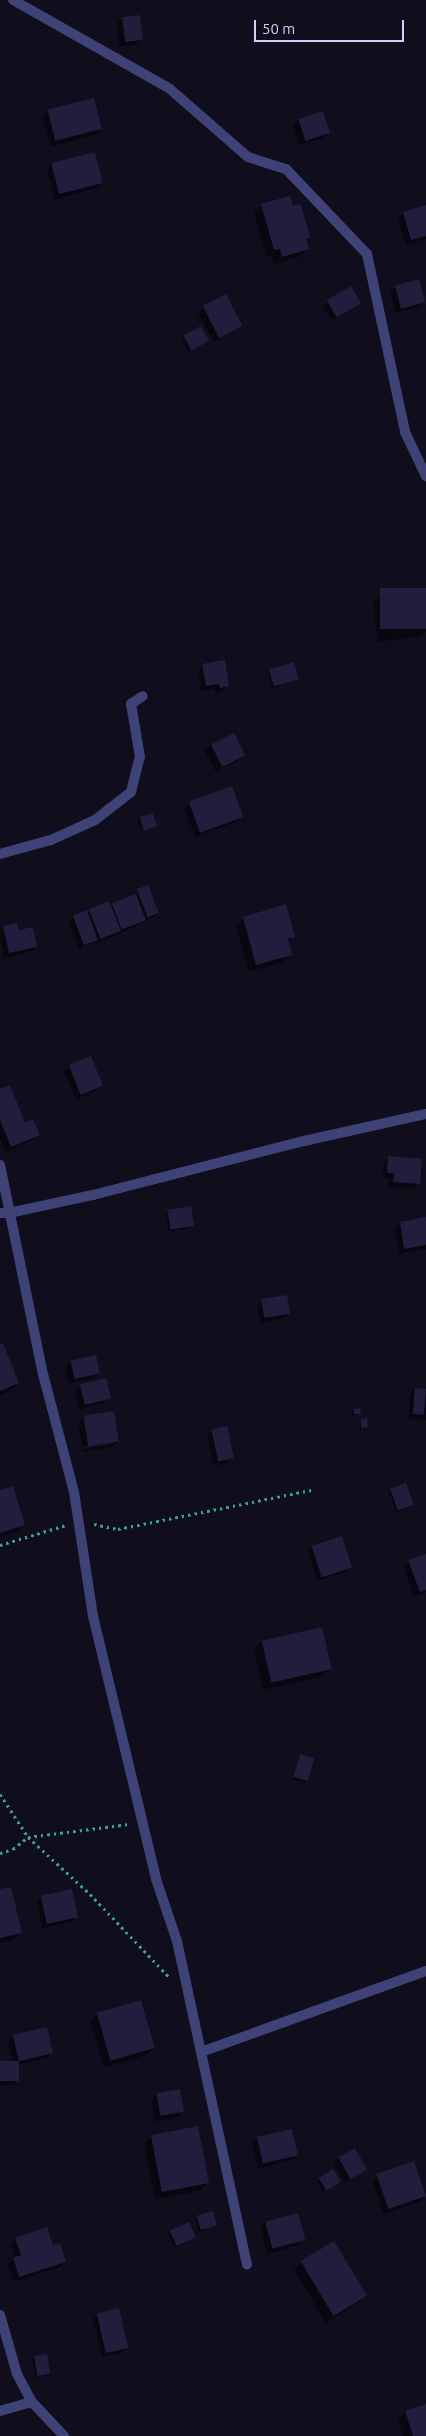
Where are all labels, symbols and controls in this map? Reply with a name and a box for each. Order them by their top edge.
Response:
scale bar [256,10,406,42]
text: 50 m [262,20,295,37]

